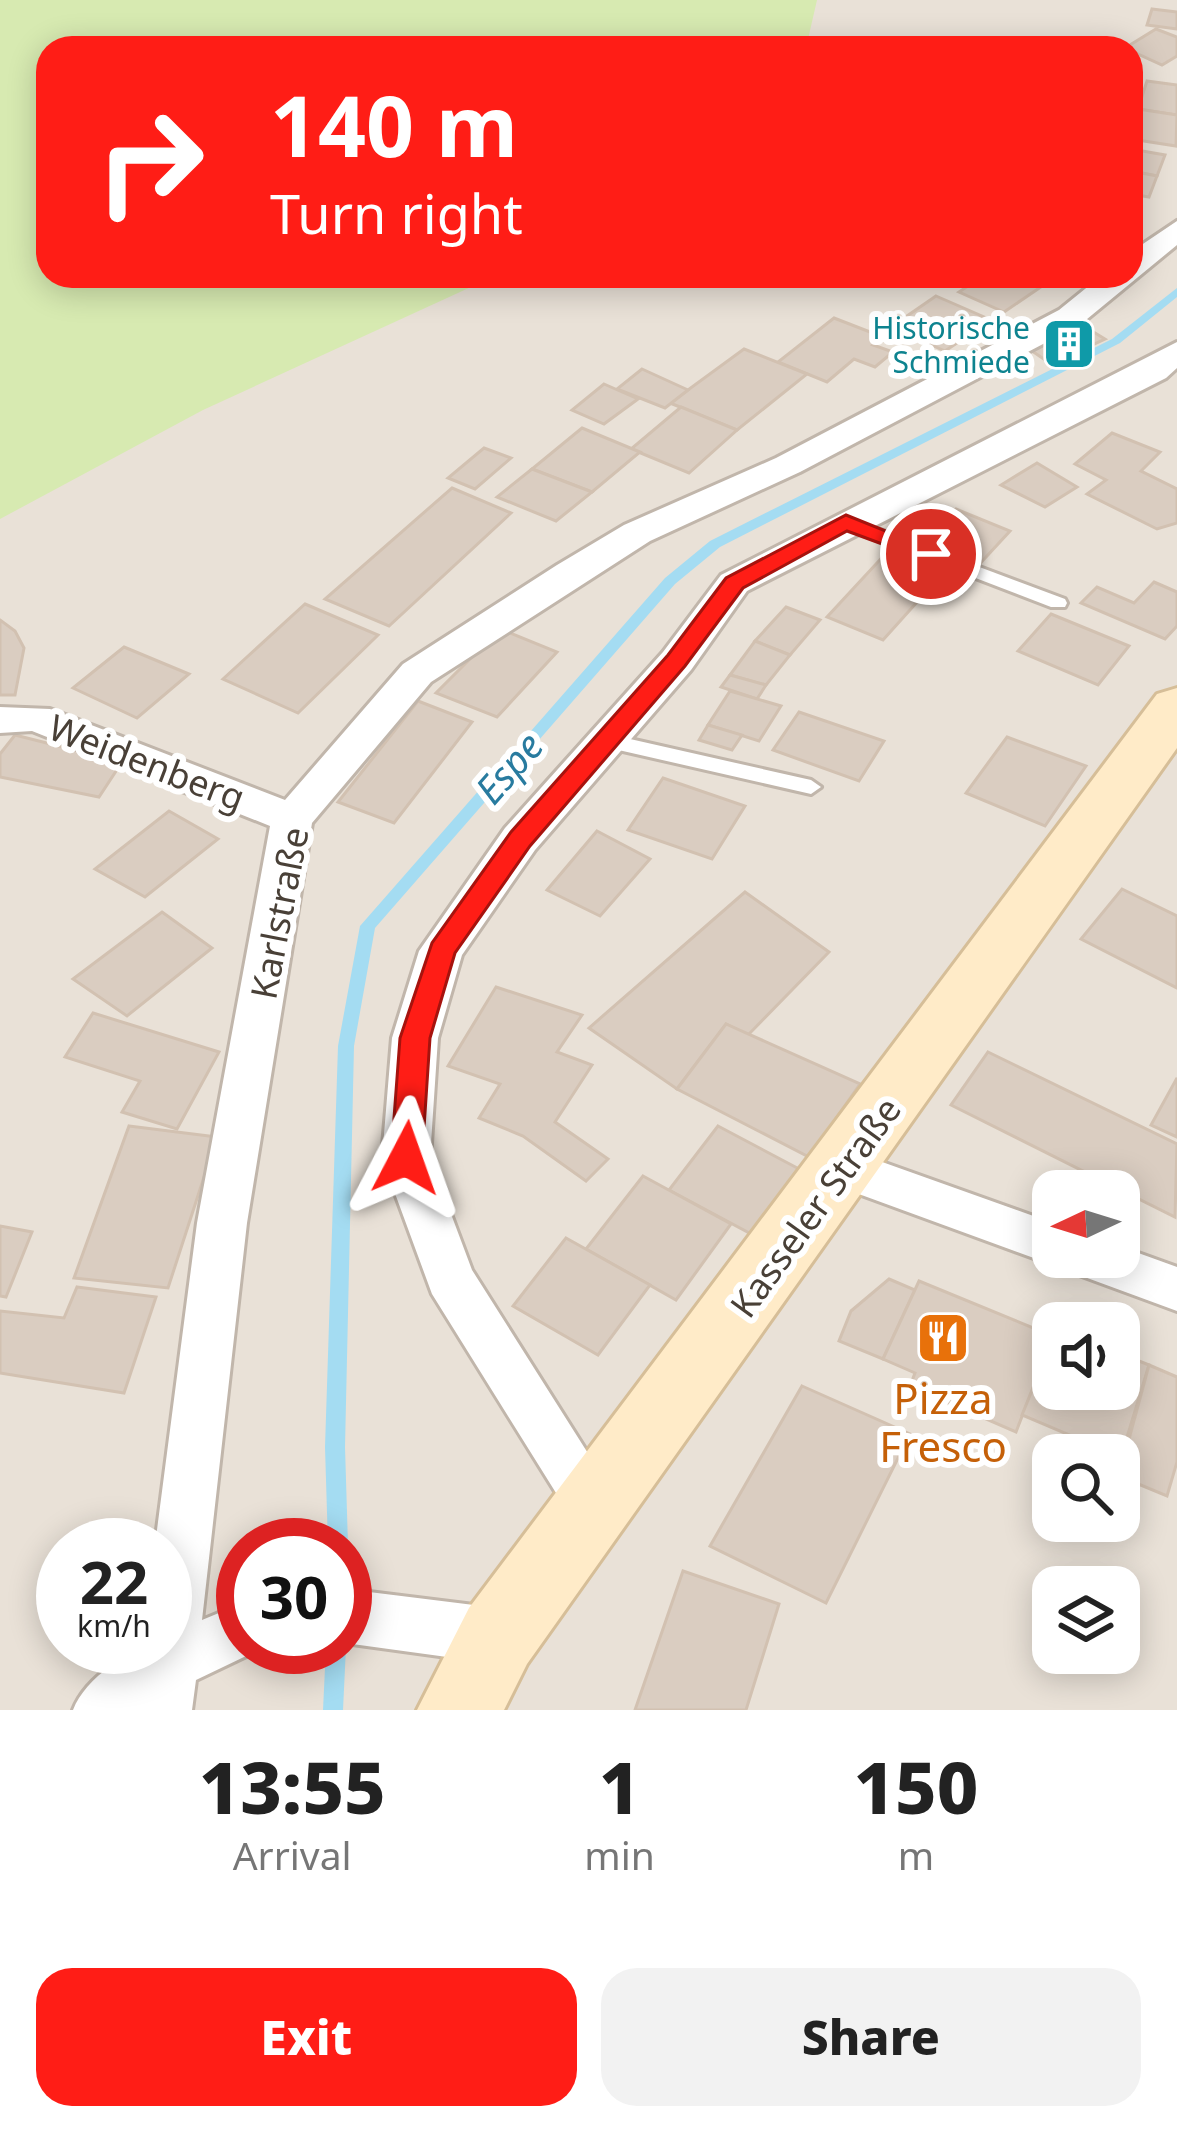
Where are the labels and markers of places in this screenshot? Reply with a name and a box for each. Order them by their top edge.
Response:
place label: Historische Schmiede [872,307,1030,382]
building icon: Historische Schmiede [1041,316,1097,372]
pin [880,503,982,605]
restaurant icon: Pizza Fresco [915,1310,971,1366]
place label: Pizza Fresco [879,1369,1007,1474]

